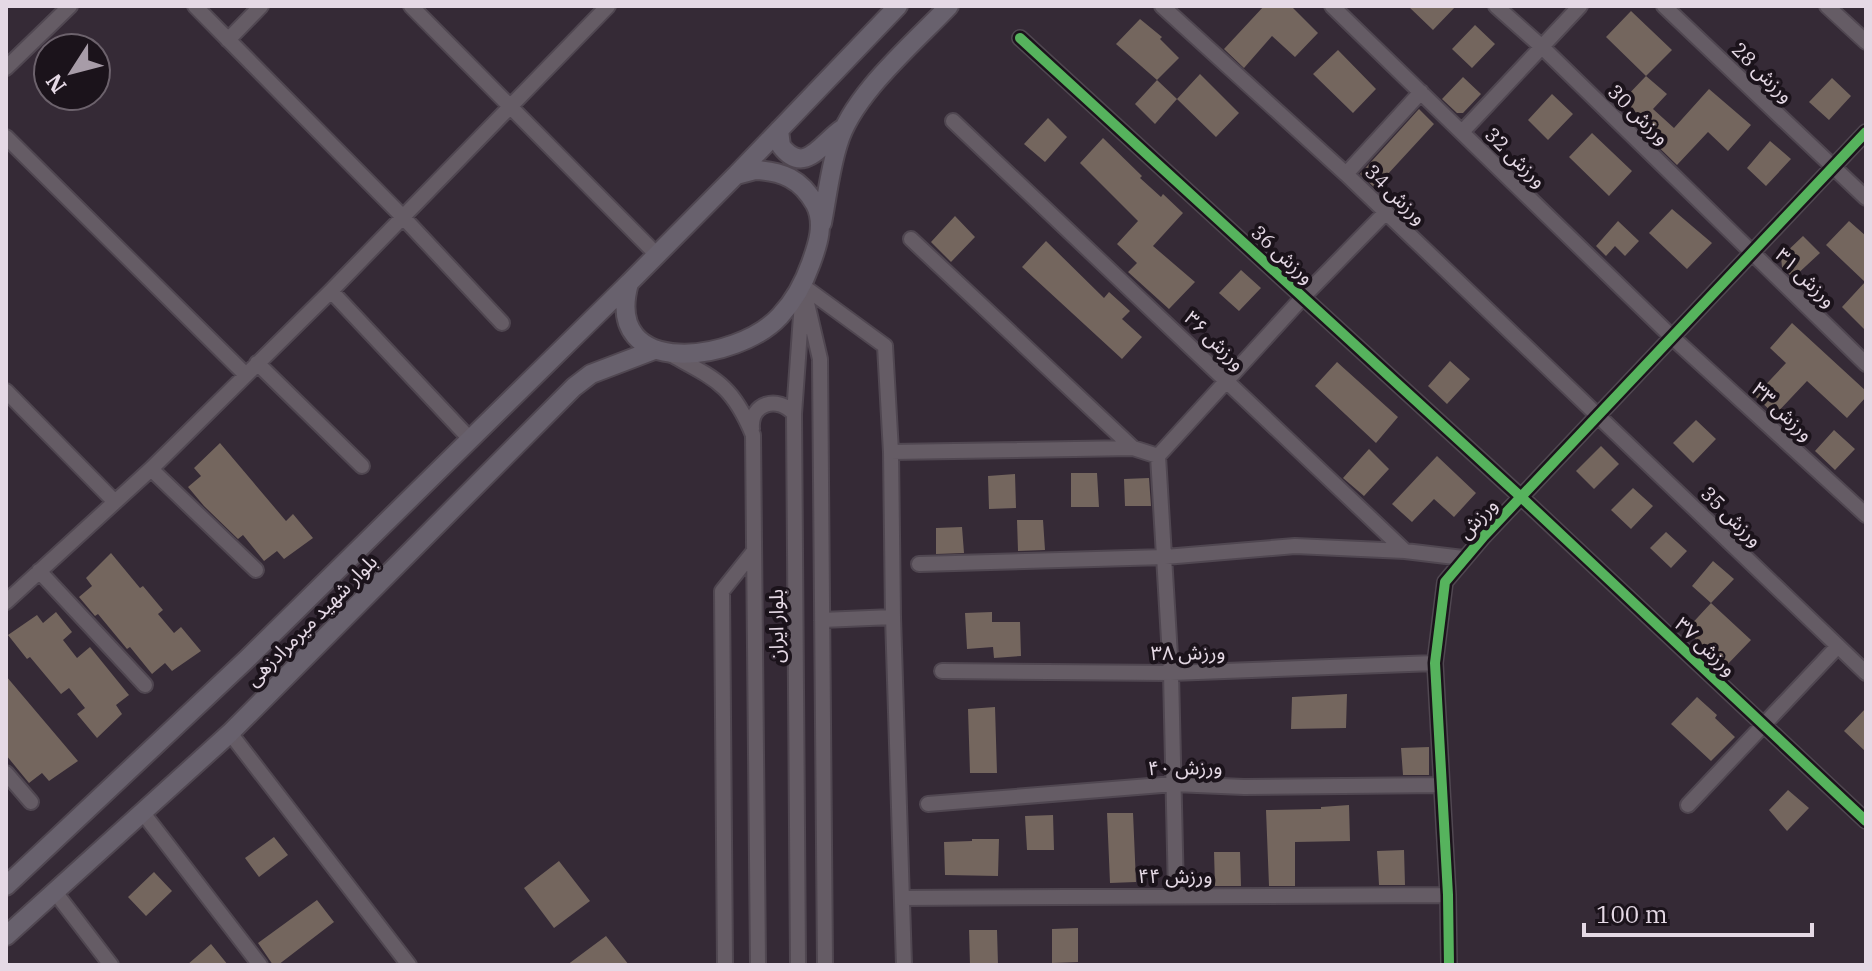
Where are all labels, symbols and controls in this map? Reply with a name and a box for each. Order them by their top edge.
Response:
north arrow [32,32,112,112]
street label: ورزش 28 [1726,36,1800,108]
text: N [39,68,72,100]
street label: ورزش 30 [1602,78,1676,150]
street label: ورزش 32 [1479,121,1553,193]
street label: ورزش 34 [1359,158,1433,230]
street label: ورزش 36 [1246,219,1320,289]
street label: ورزش ۳۱ [1770,241,1842,313]
street label: ورزش ۳۶ [1179,304,1251,376]
street label: ورزش ۳۳ [1746,376,1820,446]
street label: ورزش 35 [1695,480,1769,552]
street label: ورزش [1451,492,1503,544]
street label: بلوار شهید میرمرادزهی [239,548,383,692]
street label: بلوار ایران [762,589,789,663]
street label: ورزش ۳۷ [1669,611,1743,681]
street label: ورزش ۳۸ [1150,638,1226,666]
street label: ورزش ۴۰ [1147,753,1223,781]
street label: ورزش ۴۴ [1138,862,1212,889]
scale bar [1584,887,1812,937]
text: 100 m [1596,898,1668,930]

